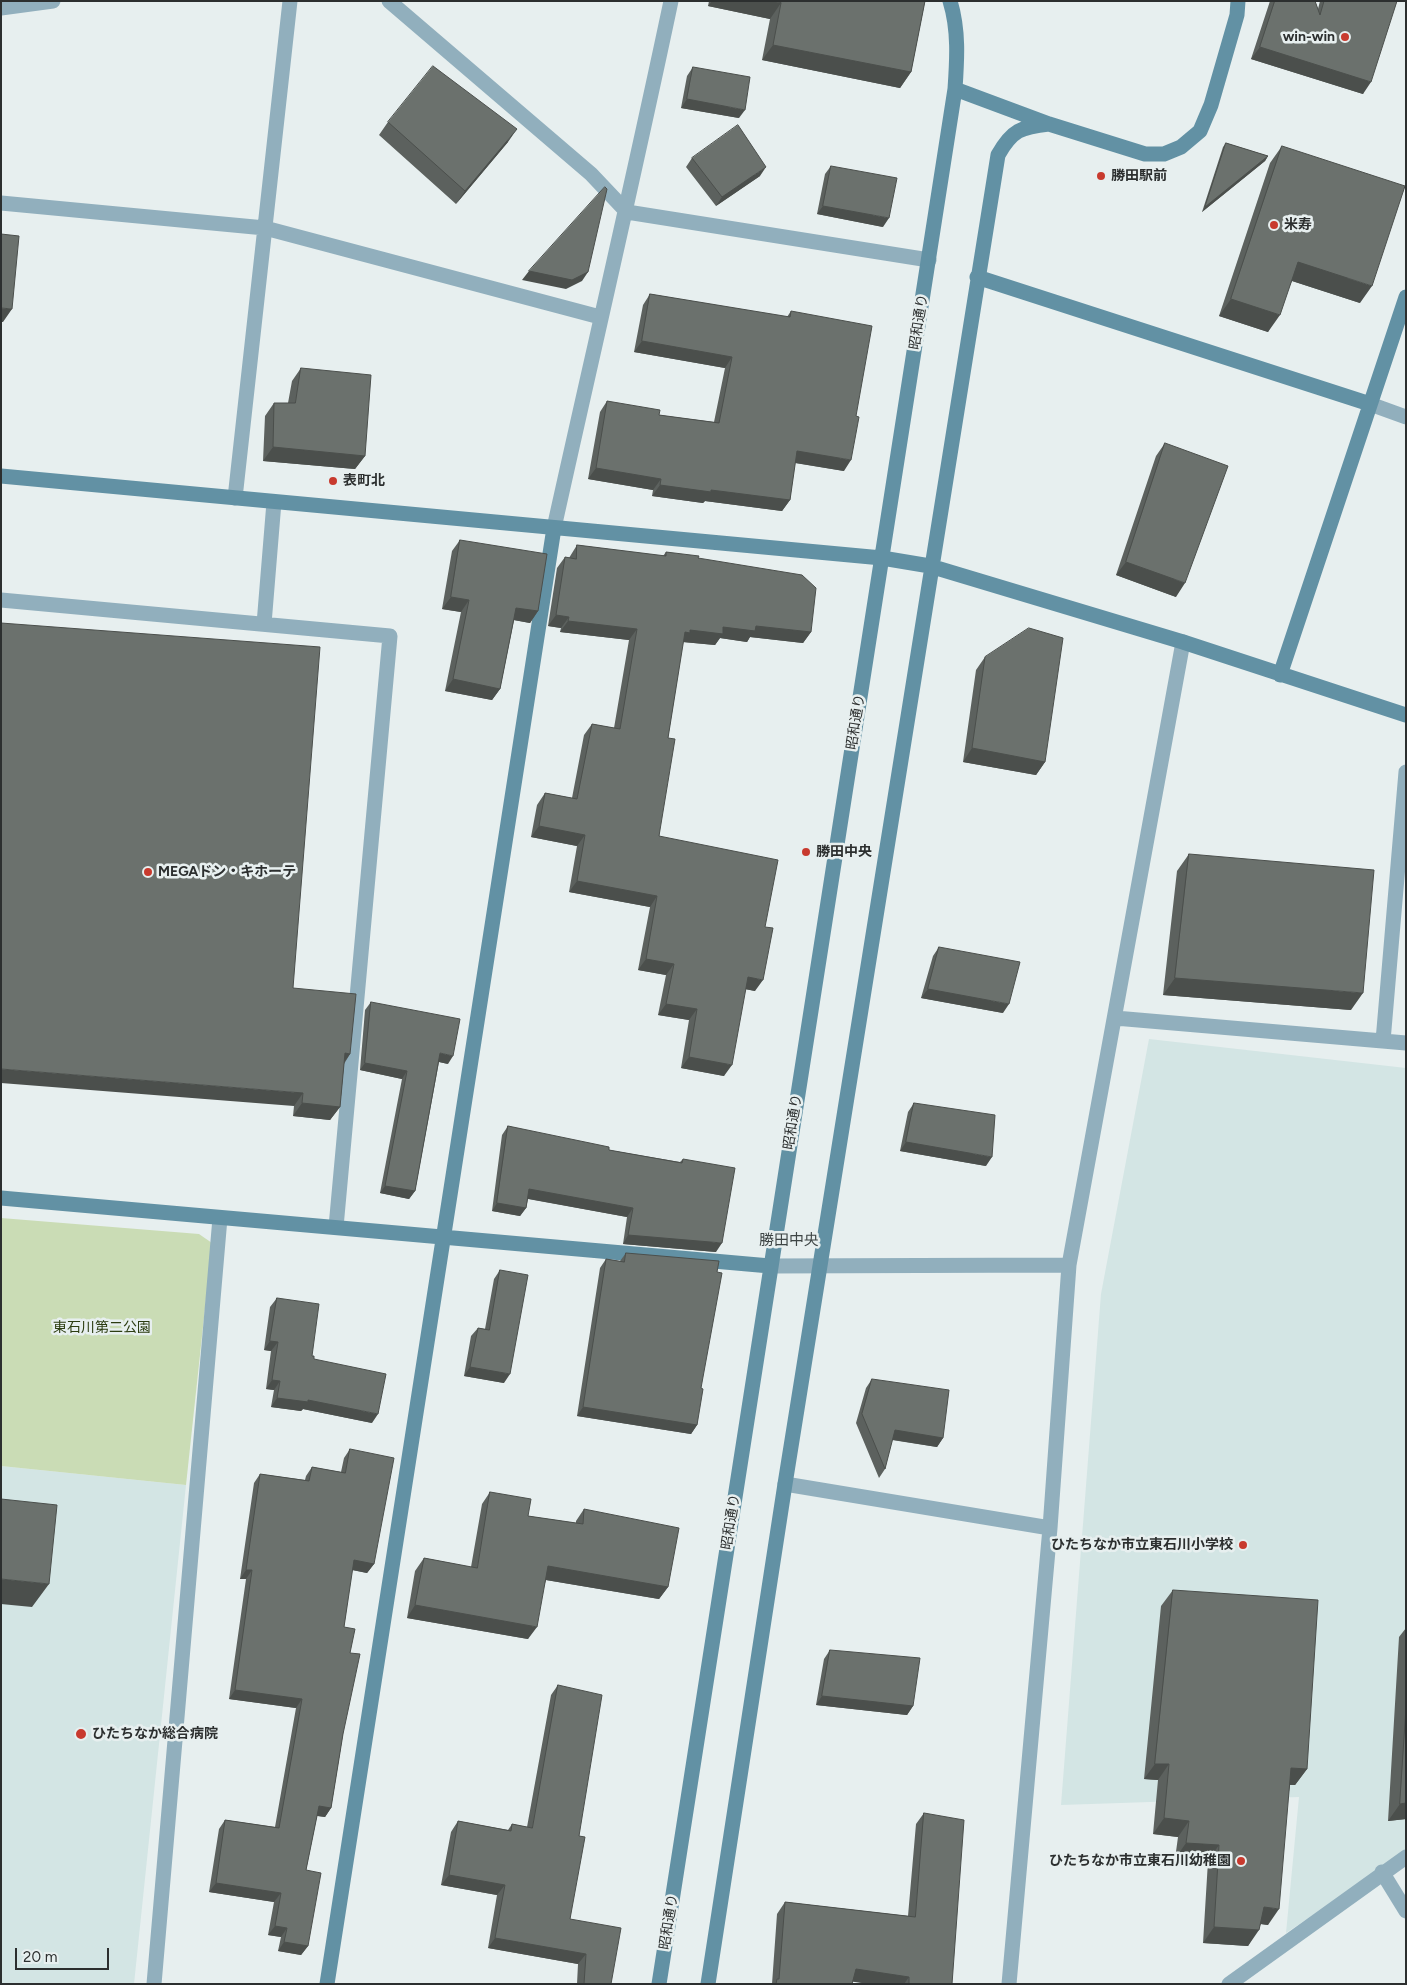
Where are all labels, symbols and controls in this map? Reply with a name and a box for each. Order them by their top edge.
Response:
place label: win-win [1283,29,1335,45]
marker: win-win [1339,31,1351,43]
place label: 勝田駅前 [1111,168,1167,184]
marker: 勝田駅前 [1095,170,1107,182]
place label: 米寿 [1284,217,1312,233]
marker: 米寿 [1268,219,1280,231]
street label: 昭和通り [906,293,932,351]
place label: 表町北 [343,473,385,489]
marker: 表町北 [327,475,339,487]
street label: 昭和通り [843,693,869,751]
place label: 勝田中央 [816,844,872,860]
marker: 勝田中央 [800,846,812,858]
place label: MEGAドン・キホーテ [158,864,296,880]
marker: MEGAドン・キホーテ [142,866,154,878]
street label: 昭和通り [780,1093,806,1151]
district label: 勝田中央 [759,1232,819,1250]
park label: 東石川第二公園 [53,1320,151,1336]
street label: 昭和通り [718,1493,744,1551]
place label: ひたちなか市立東石川小学校 [1051,1537,1233,1553]
marker: ひたちなか市立東石川小学校 [1237,1539,1249,1551]
place label: ひたちなか総合病院 [92,1726,218,1742]
marker: ひたちなか総合病院 [74,1727,88,1741]
place label: ひたちなか市立東石川幼稚園 [1049,1853,1231,1869]
marker: ひたちなか市立東石川幼稚園 [1235,1855,1247,1867]
street label: 昭和通り [656,1893,682,1951]
scale bar [18,1938,111,1970]
text: 20 m [23,1948,57,1966]

